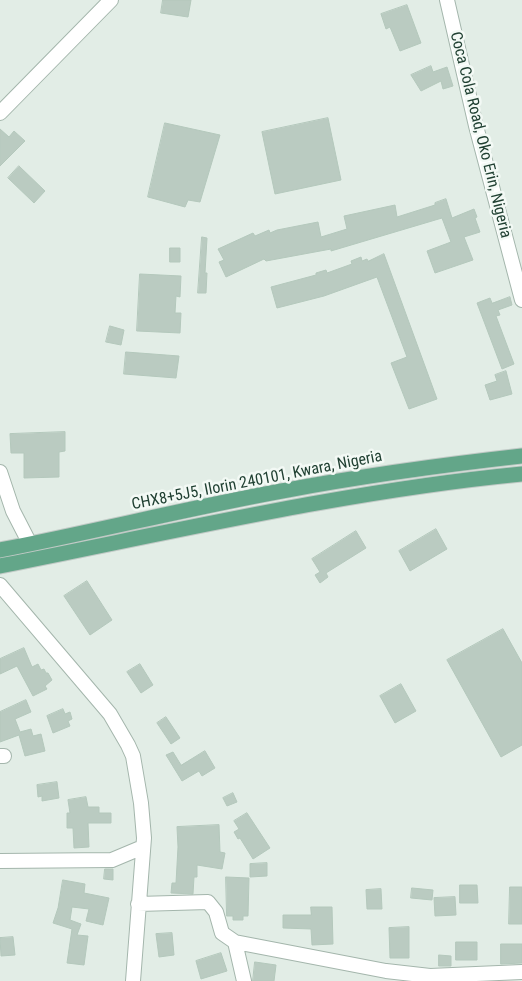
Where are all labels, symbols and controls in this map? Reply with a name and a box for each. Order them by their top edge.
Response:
street label: Coca Cola Road, Oko Erin, Nigeria [445,30,515,240]
street label: CHX8+5J5, Ilorin 240101, Kwara, Nigeria [130,447,384,515]

